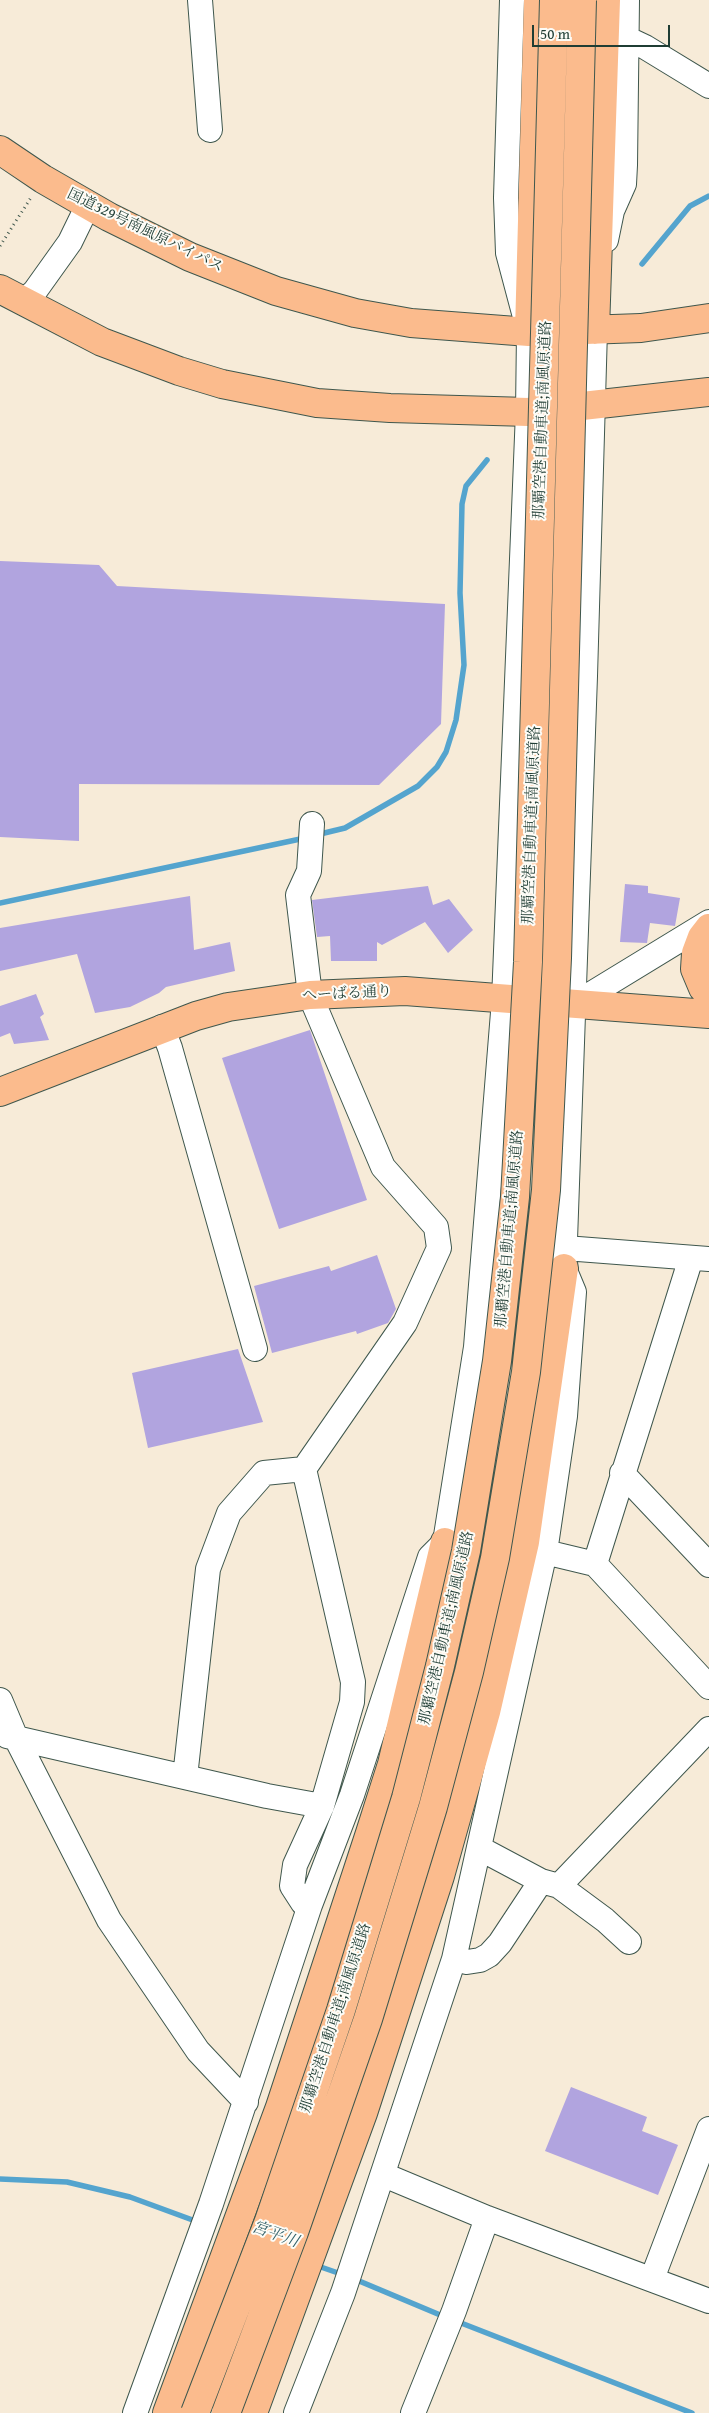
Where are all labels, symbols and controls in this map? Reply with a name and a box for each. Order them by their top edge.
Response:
scale bar [534,15,672,47]
text: 50 m [540,23,570,44]
street label: 国道329号南風原バイパス [64,185,226,277]
street label: 那覇空港自動車道;南風原道路 [531,320,555,520]
street label: 那覇空港自動車道;南風原道路 [520,725,544,925]
street label: へーばる通り [302,983,392,1005]
street label: 那覇空港自動車道;南風原道路 [492,1129,528,1329]
street label: 那覇空港自動車道;南風原道路 [416,1529,478,1727]
street label: 那覇空港自動車道;南風原道路 [297,1921,375,2115]
water label: 宮平川 [249,2218,301,2252]

